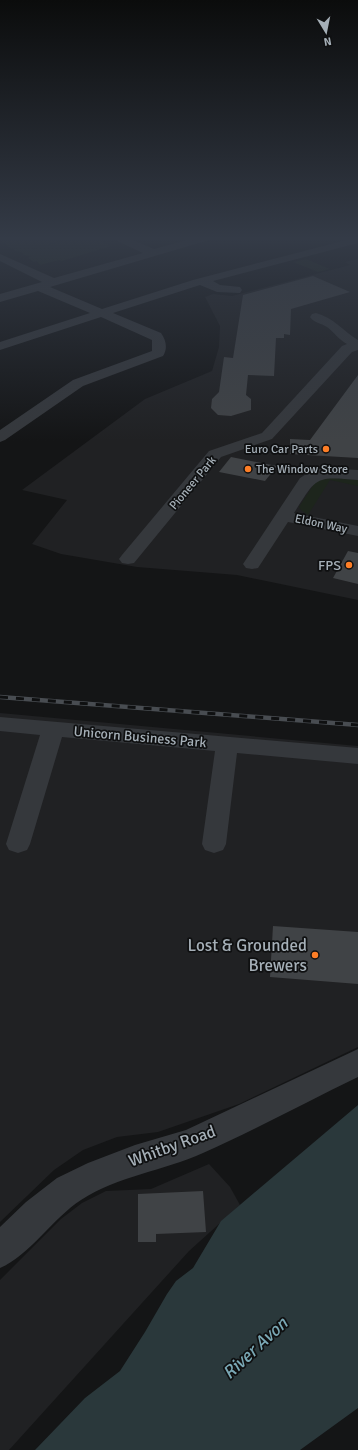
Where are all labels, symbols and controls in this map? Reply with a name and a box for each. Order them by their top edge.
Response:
north arrow [306,12,346,52]
text: N [323,34,333,48]
place label: Euro Car Parts [245,442,318,457]
marker: Euro Car Parts [321,444,331,454]
street label: Pioneer Park [166,453,220,513]
place label: The Window Store [256,462,348,477]
marker: The Window Store [243,464,253,474]
street label: Eldon Way [293,511,349,537]
place label: FPS [318,557,341,574]
marker: FPS [344,560,354,570]
street label: Unicorn Business Park [73,723,207,751]
place label: Lost & Grounded Brewers [187,935,307,976]
marker: Lost & Grounded Brewers [310,950,320,960]
street label: Whitby Road [126,1121,218,1171]
water label: River Avon [218,1312,293,1384]

